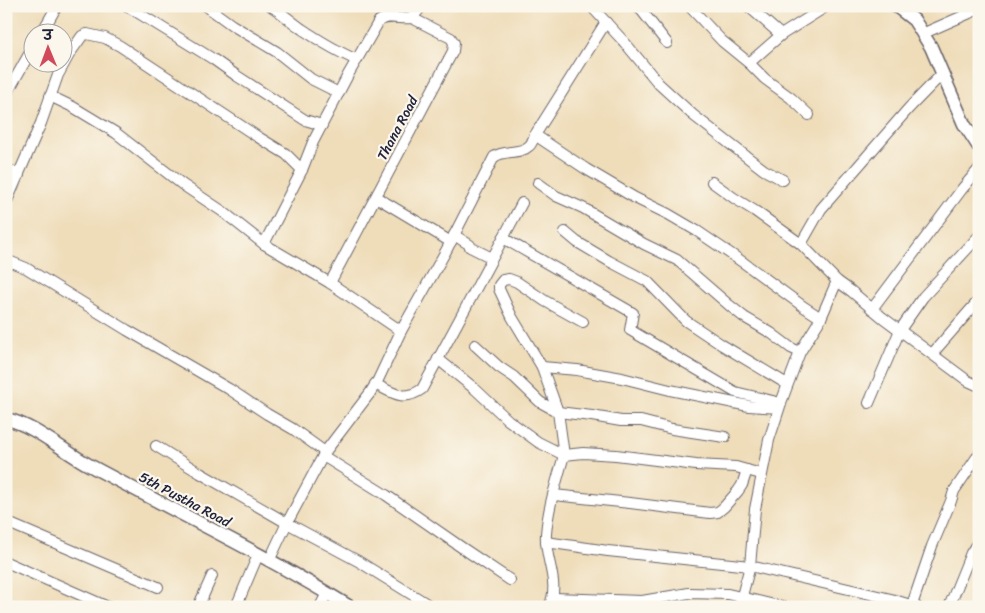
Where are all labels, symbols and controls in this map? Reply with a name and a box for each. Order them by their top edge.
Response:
north arrow [22,22,72,72]
text: उ [41,23,54,48]
street label: Thana Road [370,90,426,165]
street label: 5th Pustha Road [134,465,237,535]

